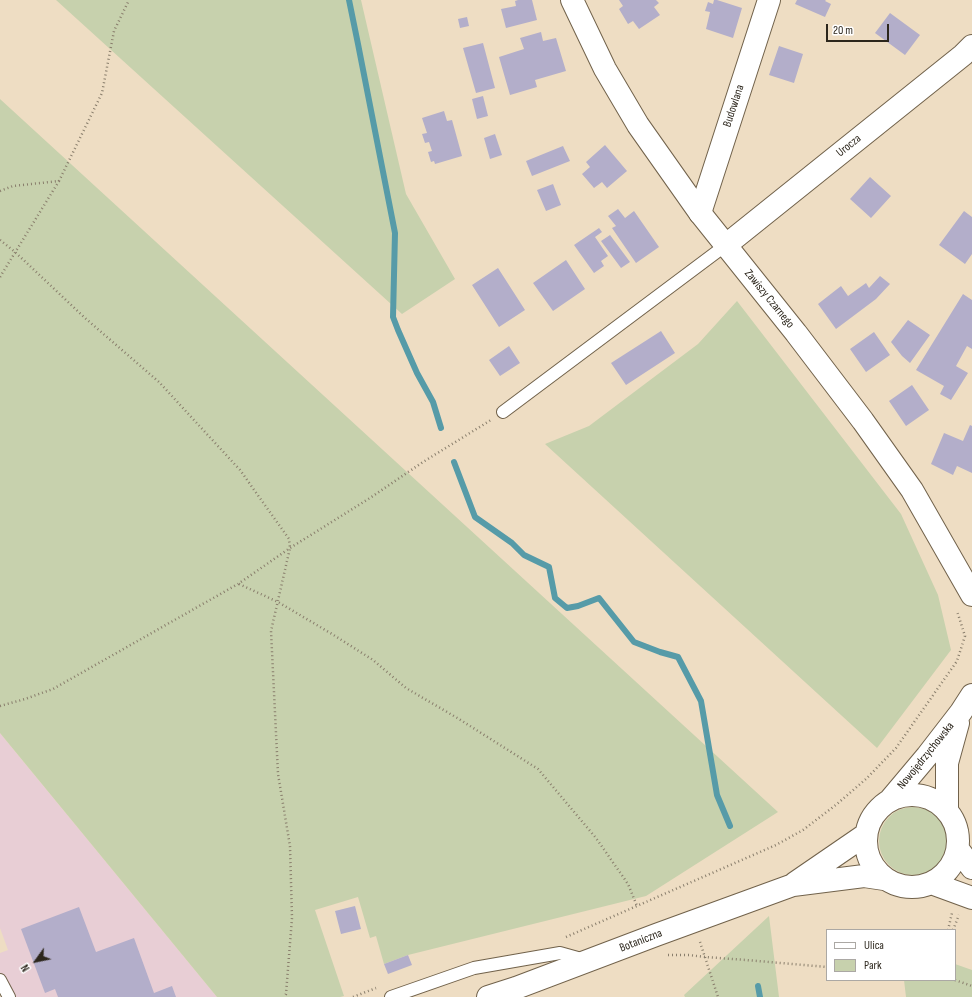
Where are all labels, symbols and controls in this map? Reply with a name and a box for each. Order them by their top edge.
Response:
scale bar [828,16,891,42]
text: 20 m [833,23,853,38]
street label: Budowlana [720,83,748,129]
street label: Urocza [834,132,864,160]
street label: Zawiszy Czarnego [741,267,797,331]
street label: Nowojędrzychowska [895,720,957,792]
street label: Botaniczna [618,926,664,956]
legend [826,929,956,981]
text: Ulica [864,938,884,953]
north arrow [16,941,56,981]
text: Park [864,958,882,973]
text: N [18,962,33,974]

